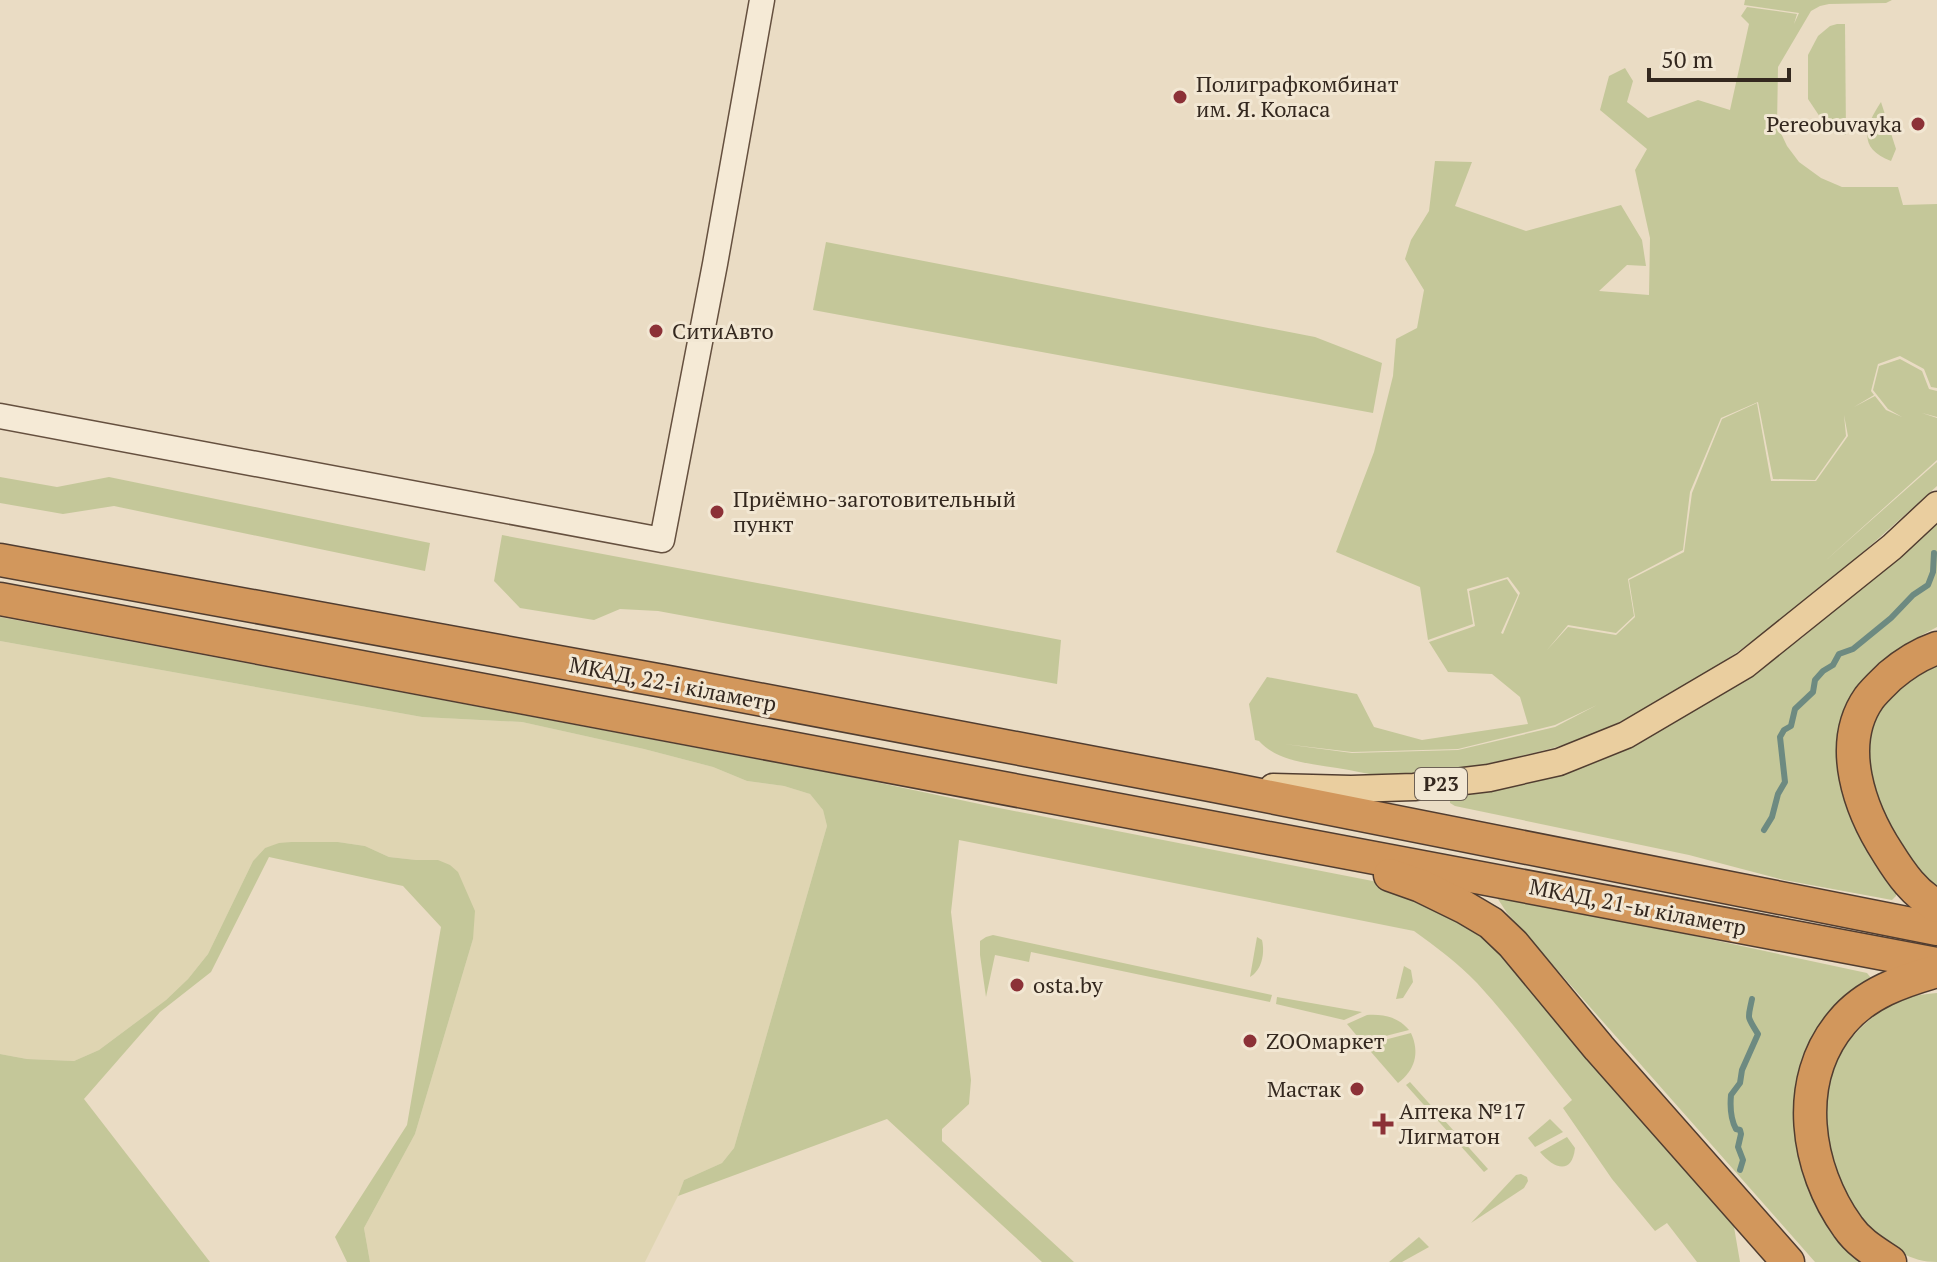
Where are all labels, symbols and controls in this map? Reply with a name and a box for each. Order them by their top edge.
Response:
scale bar [1649,32,1789,82]
text: 50 m [1661,43,1713,75]
place label: Полиграфкомбинат им. Я. Коласа [1196,69,1399,123]
marker: Полиграфкомбинат им. Я. Коласа [1171,88,1189,106]
place label: Pereobuvayka [1766,109,1902,138]
marker: Pereobuvayka [1909,115,1927,133]
place label: СитиАвто [672,316,774,345]
marker: СитиАвто [647,322,665,340]
place label: Приёмно-заготовительный пункт [733,484,1016,538]
marker: Приёмно-заготовительный пункт [708,503,726,521]
street label: МКАД, 22-і кіламетр [567,649,779,718]
road number: Р23 [1415,768,1467,800]
street label: МКАД, 21-ы кіламетр [1527,871,1749,942]
place label: osta.by [1033,970,1104,999]
marker: osta.by [1008,976,1026,994]
place label: ZOOмаркет [1266,1026,1385,1055]
marker: ZOOмаркет [1241,1032,1259,1050]
place label: Мастак [1267,1074,1341,1103]
marker: Мастак [1348,1080,1366,1098]
place label: Аптека №17 Лигматон [1398,1096,1526,1150]
marker: Аптека №17 Лигматон [1374,1115,1392,1133]

